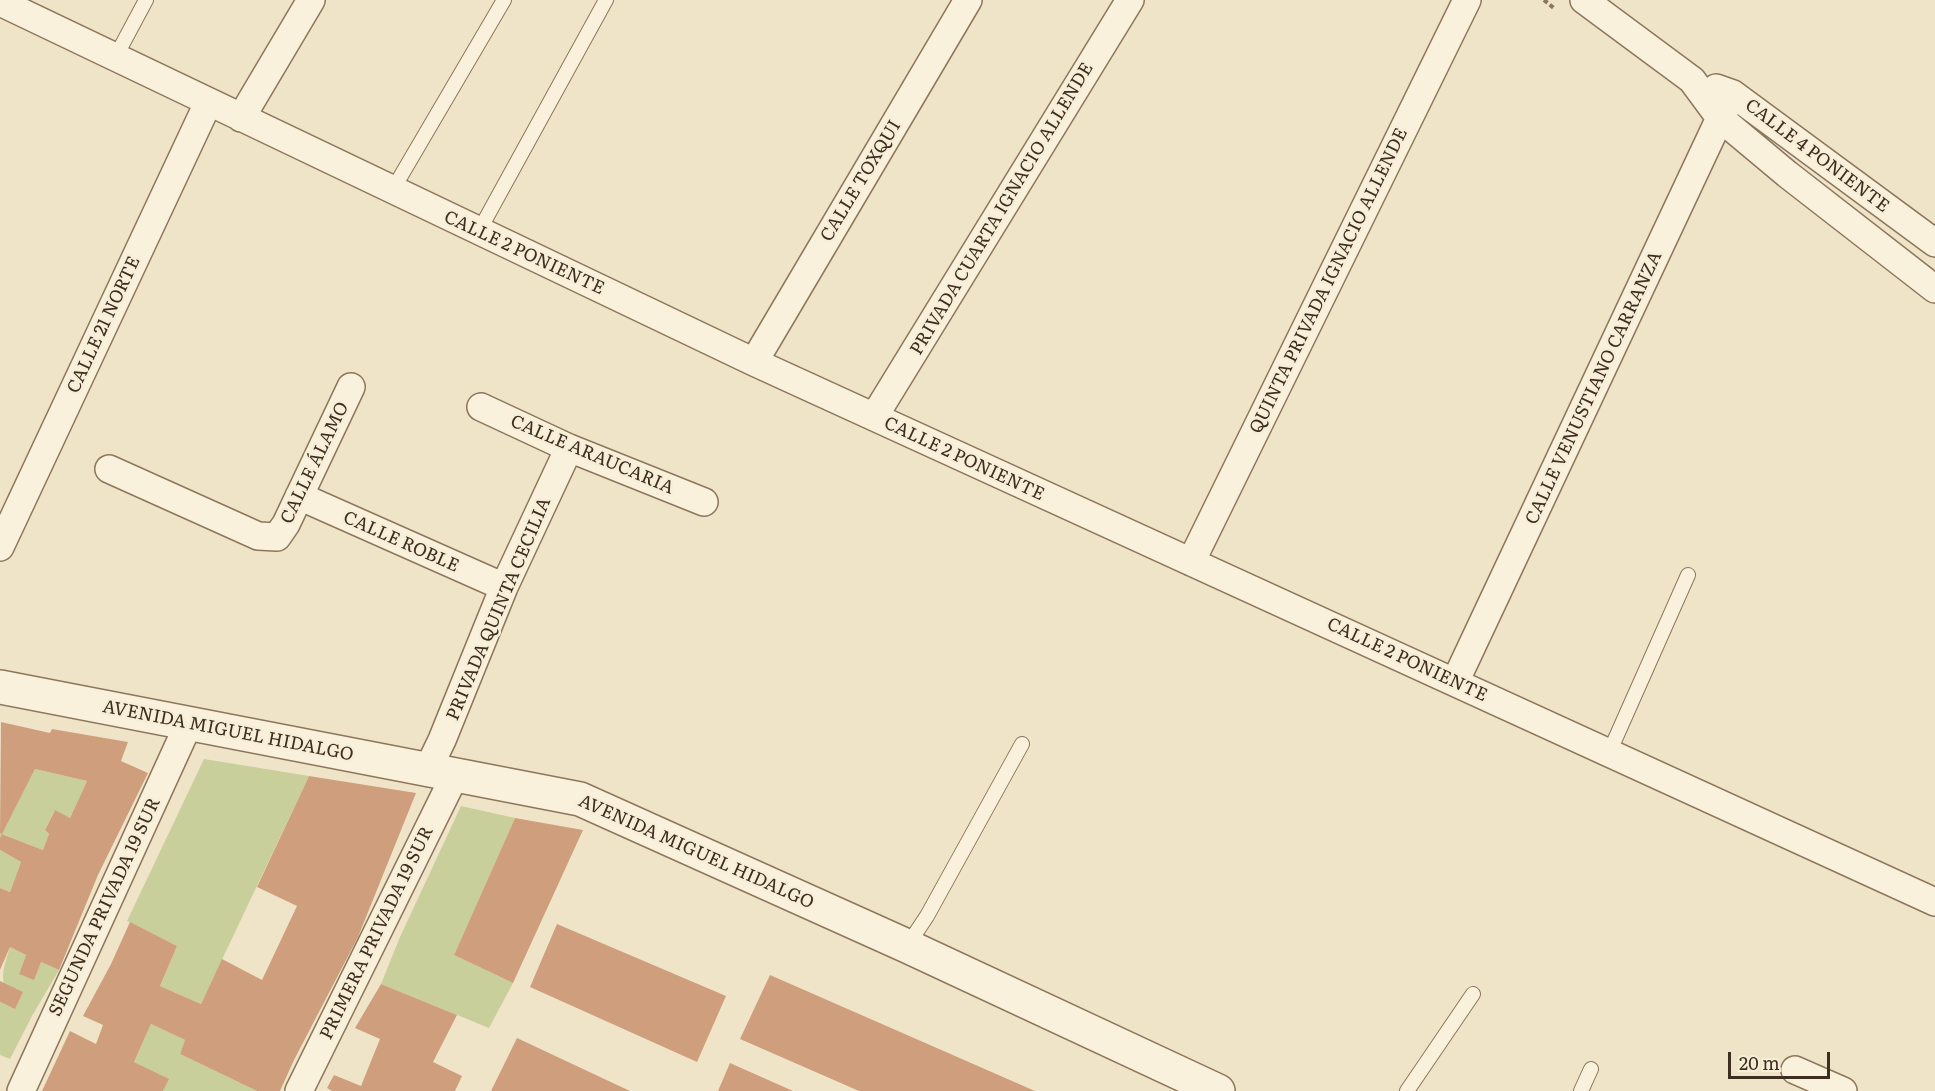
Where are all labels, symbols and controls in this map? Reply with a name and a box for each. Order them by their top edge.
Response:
street label: PRIVADA CUARTA IGNACIO ALLENDE [906,59,1098,359]
street label: CALLE 4 PONIENTE [1741,95,1893,217]
street label: CALLE TOXQUI [816,116,906,246]
street label: QUINTA PRIVADA IGNACIO ALLENDE [1245,125,1413,437]
street label: CALLE 2 PONIENTE [440,206,608,300]
street label: CALLE VENUSTIANO CARRANZA [1521,248,1667,528]
street label: CALLE 21 NORTE [63,253,145,397]
street label: CALLE ÁLAMO [276,399,354,527]
street label: CALLE ARAUCARIA [507,411,677,499]
street label: CALLE 2 PONIENTE [880,412,1048,506]
street label: PRIVADA QUINTA CECILIA [442,494,556,724]
street label: CALLE ROBLE [340,507,462,577]
street label: CALLE 2 PONIENTE [1323,613,1491,707]
street label: AVENIDA MIGUEL HIDALGO [101,696,355,766]
street label: AVENIDA MIGUEL HIDALGO [575,790,817,914]
street label: SEGUNDA PRIVADA 19 SUR [45,794,165,1020]
street label: PRIMERA PRIVADA 19 SUR [316,823,438,1043]
scale bar [1731,1040,1833,1078]
text: 20 m [1739,1049,1780,1076]

